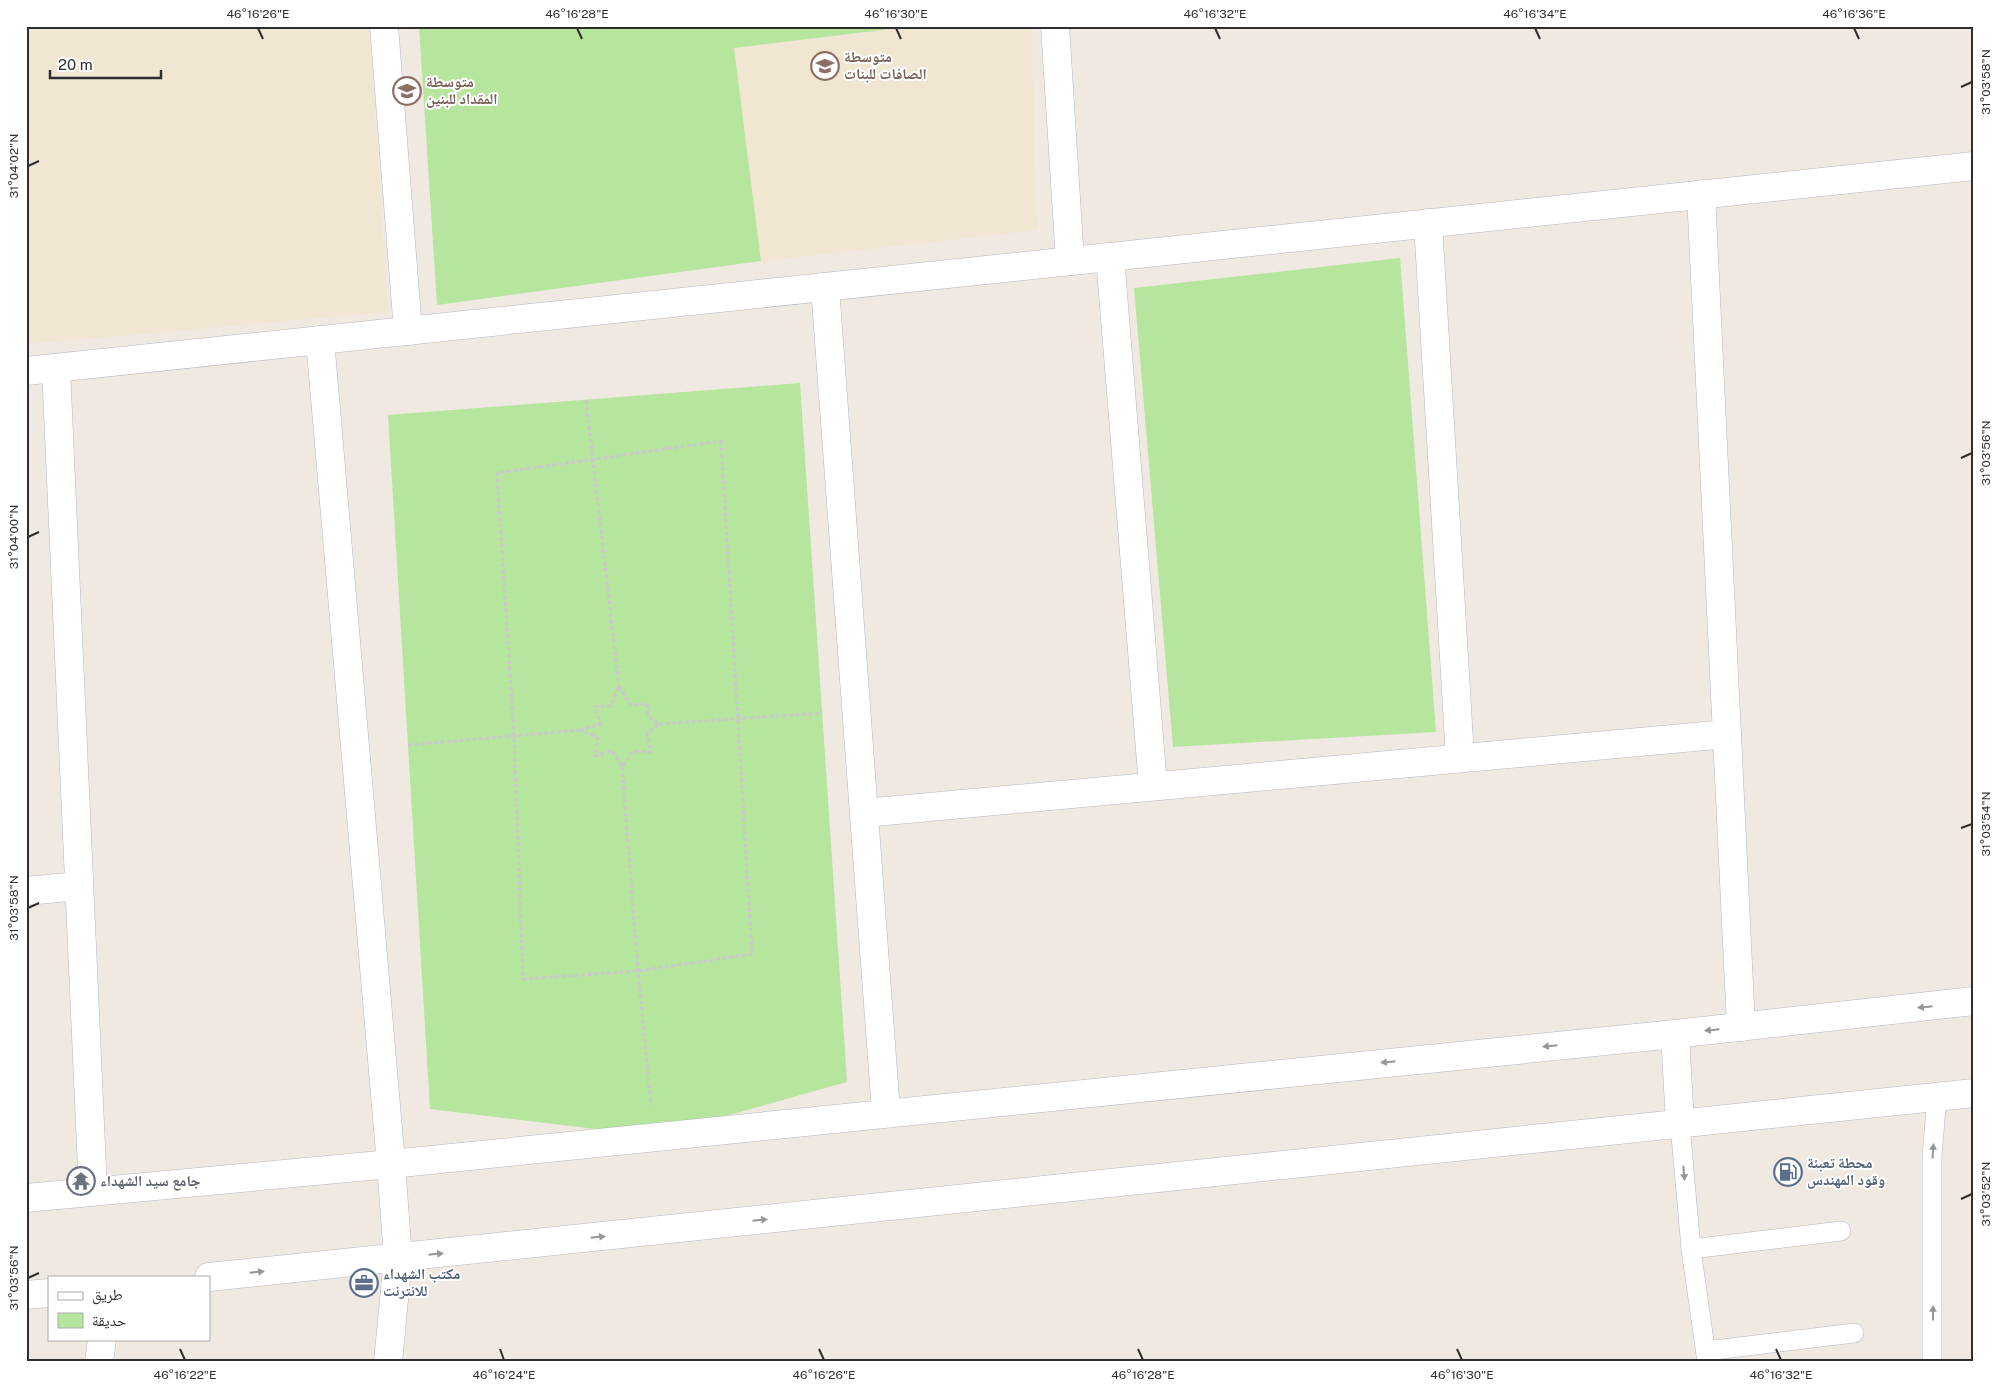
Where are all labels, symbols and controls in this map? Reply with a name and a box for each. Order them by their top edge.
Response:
text: 46°16'26"E [226,7,290,21]
text: 46°16'28"E [545,7,609,21]
text: 46°16'30"E [864,7,928,21]
text: 46°16'32"E [1183,7,1247,21]
text: 46°16'34"E [1503,7,1567,21]
text: 46°16'36"E [1822,7,1886,21]
scale bar [50,48,161,80]
place label: متوسطة الصافات للبنات [844,48,927,83]
text: 31°03'58"N [1979,49,1993,115]
school or university icon: متوسطة الصافات للبنات [810,51,840,81]
text: 20 m [58,56,93,73]
place label: متوسطة المقداد للبنين [426,73,497,108]
school or university icon: متوسطة المقداد للبنين [392,76,422,106]
text: 31°04'02"N [7,134,21,198]
text: 31°03'56"N [1979,420,1993,486]
text: 31°04'00"N [7,505,21,569]
text: 31°03'54"N [1979,791,1993,857]
text: 31°03'58"N [7,875,21,941]
one-way arrow [1917,1003,1933,1011]
one-way arrow [1703,1026,1719,1034]
one-way arrow [1542,1043,1558,1051]
one-way arrow [1380,1059,1396,1067]
one-way arrow [1929,1142,1937,1158]
place label: محطة تعبئة وقود المهندس [1807,1154,1885,1189]
fuel station icon: محطة تعبئة وقود المهندس [1773,1157,1803,1187]
text: 31°03'52"N [1979,1162,1993,1226]
one-way arrow [1681,1165,1689,1181]
temple icon: جامع سيد الشهداء [66,1166,96,1196]
place label: جامع سيد الشهداء [100,1172,201,1191]
one-way arrow [752,1216,768,1224]
one-way arrow [590,1233,606,1241]
text: 31°03'56"N [7,1245,21,1311]
one-way arrow [429,1250,445,1258]
place label: مكتب الشهداء للانترنت [383,1265,460,1299]
one-way arrow [250,1268,266,1276]
office icon: مكتب الشهداء للانترنت [349,1268,379,1298]
legend [48,1276,210,1340]
text: طريق [92,1286,123,1305]
one-way arrow [1929,1305,1937,1321]
text: حديقة [92,1312,127,1329]
text: 46°16'22"E [154,1368,216,1382]
text: 46°16'24"E [472,1368,536,1382]
text: 46°16'26"E [792,1368,856,1382]
text: 46°16'28"E [1111,1368,1175,1382]
text: 46°16'30"E [1430,1368,1494,1382]
text: 46°16'32"E [1749,1368,1813,1382]

